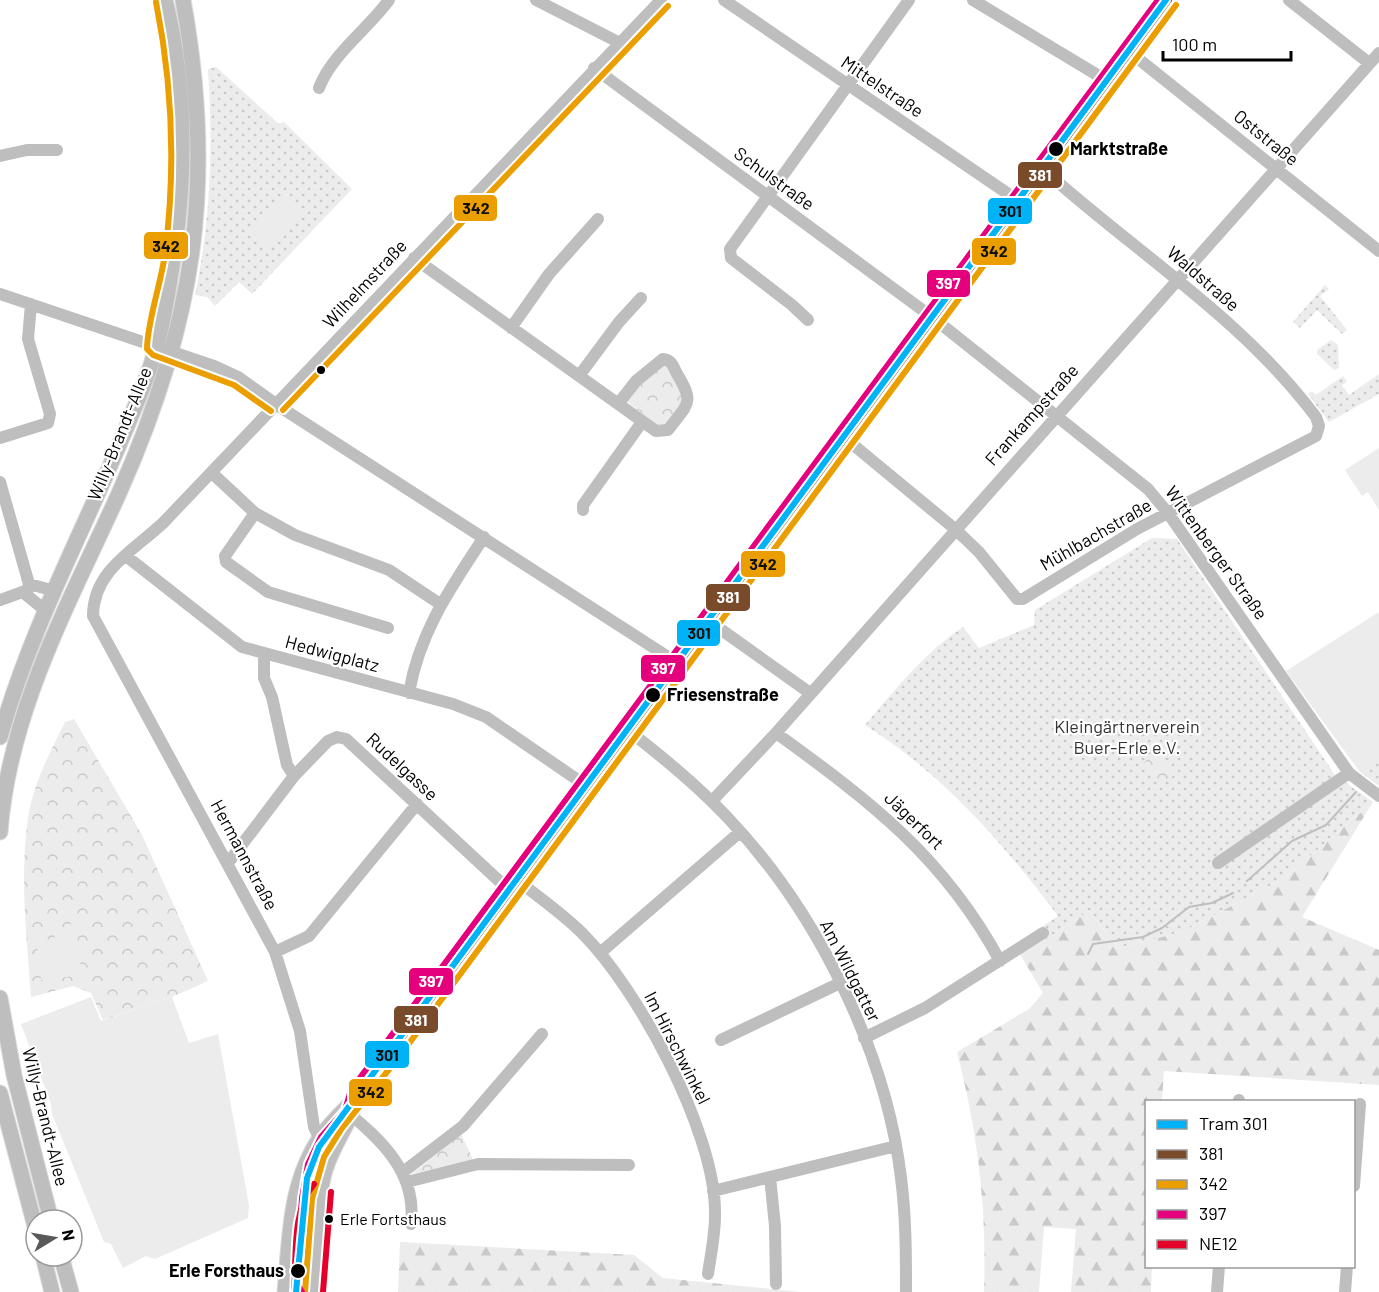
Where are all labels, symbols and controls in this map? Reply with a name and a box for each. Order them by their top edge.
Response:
scale bar [1163,24,1290,62]
text: 100 m [1172,33,1217,55]
street label: Mittelstraße [837,51,928,122]
street label: Oststraße [1230,104,1303,170]
place label: Marktstraße [1070,137,1168,159]
marker: Marktstraße [1047,140,1065,158]
street label: Schulstraße [730,142,819,215]
line badge: 381 [1017,161,1063,189]
text: 381 [1029,165,1051,184]
line badge: 342 [453,194,498,222]
line badge: 301 [987,197,1033,225]
text: 342 [462,198,490,217]
text: 301 [998,201,1022,220]
line badge: 342 [143,231,189,260]
street label: Wilhelmstraße [318,234,411,332]
text: 342 [152,236,180,255]
line badge: 342 [971,237,1017,266]
text: 342 [980,241,1008,260]
street label: Waldstraße [1163,241,1244,316]
line badge: 397 [926,269,971,298]
text: 397 [935,273,961,292]
street label: Frankampstraße [980,359,1083,470]
street label: Willy-Brandt-Allee [82,364,156,504]
unlabelled marker [315,364,327,376]
street label: Wittenberger Straße [1161,481,1273,624]
street label: Mühlbachstraße [1036,493,1155,575]
line badge: 342 [740,550,786,578]
text: 342 [749,554,777,573]
line badge: 381 [705,583,751,612]
text: 381 [717,587,739,606]
line badge: 301 [676,619,721,647]
text: 301 [687,623,711,642]
street label: Hedwigplatz [283,630,382,676]
line badge: 397 [640,654,686,683]
text: 397 [650,658,676,677]
place label: Friesenstraße [667,683,779,705]
marker: Friesenstraße [644,686,662,704]
park label: Kleingärtnerverein Buer-Erle e.V. [1054,715,1200,758]
street label: Rudelgasse [362,728,443,805]
street label: Jägerfort [880,787,949,854]
street label: Hermannstraße [207,796,283,914]
street label: Am Wildgatter [816,916,886,1026]
line badge: 397 [408,967,454,996]
text: 397 [418,971,444,990]
street label: Im Hirschwinkel [640,988,716,1107]
line badge: 381 [393,1005,439,1034]
text: 381 [405,1010,427,1029]
line badge: 301 [364,1040,410,1069]
street label: Willy-Brandt-Allee [18,1045,74,1188]
text: 301 [375,1045,399,1064]
line badge: 342 [348,1078,393,1107]
text: 342 [357,1082,385,1101]
legend [1145,1100,1355,1268]
text: Tram 301 [1199,1112,1268,1134]
text: 381 [1199,1142,1223,1164]
text: 342 [1199,1172,1228,1194]
text: 397 [1199,1202,1227,1224]
north arrow [24,1208,84,1268]
place label: Erle Fortsthaus [340,1209,447,1228]
marker: Erle Fortsthaus [323,1213,335,1225]
text: N [59,1228,80,1242]
text: NE12 [1199,1232,1238,1254]
place label: Erle Forsthaus [169,1259,284,1281]
marker: Erle Forsthaus [289,1262,307,1280]

